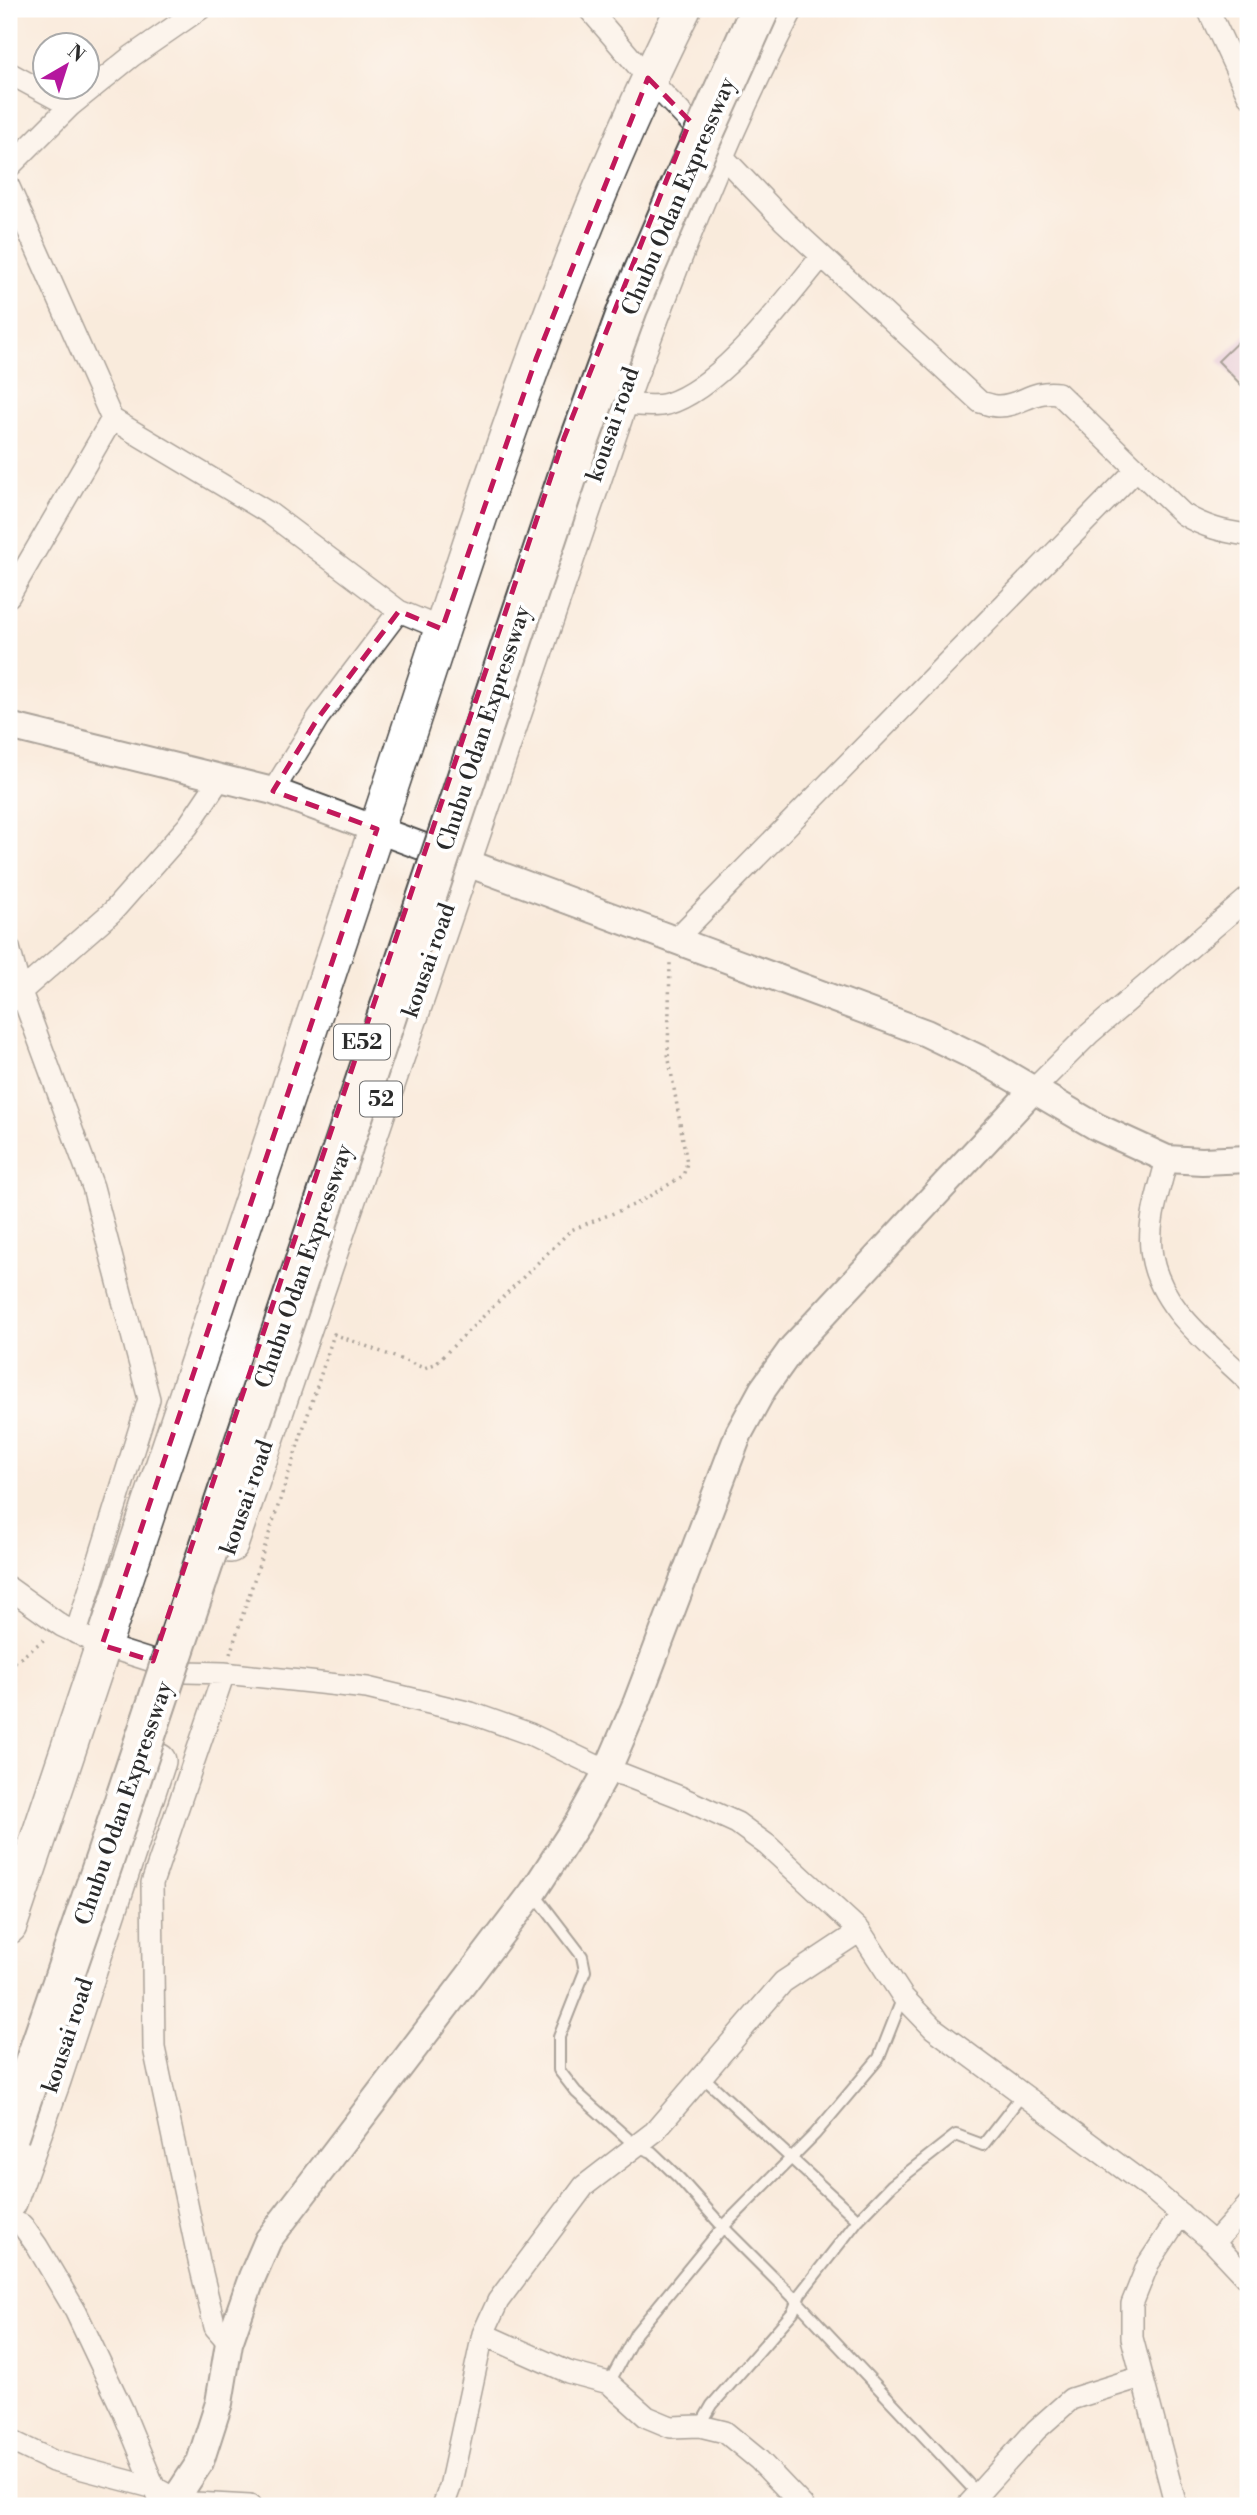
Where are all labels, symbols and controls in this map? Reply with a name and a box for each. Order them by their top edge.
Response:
north arrow [32,32,102,102]
text: N [63,40,89,68]
street label: Chubu Odan Expressway [616,72,742,320]
street label: kousai road [580,363,646,485]
street label: Chubu Odan Expressway [431,601,537,854]
street label: kousai road [396,899,462,1021]
road number: E52 [334,1024,390,1060]
road number: 52 [360,1082,402,1116]
street label: Chubu Odan Expressway [249,1140,359,1392]
street label: kousai road [214,1436,280,1558]
street label: Chubu Odan Expressway [69,1677,179,1929]
street label: kousai road [36,1974,100,2096]

